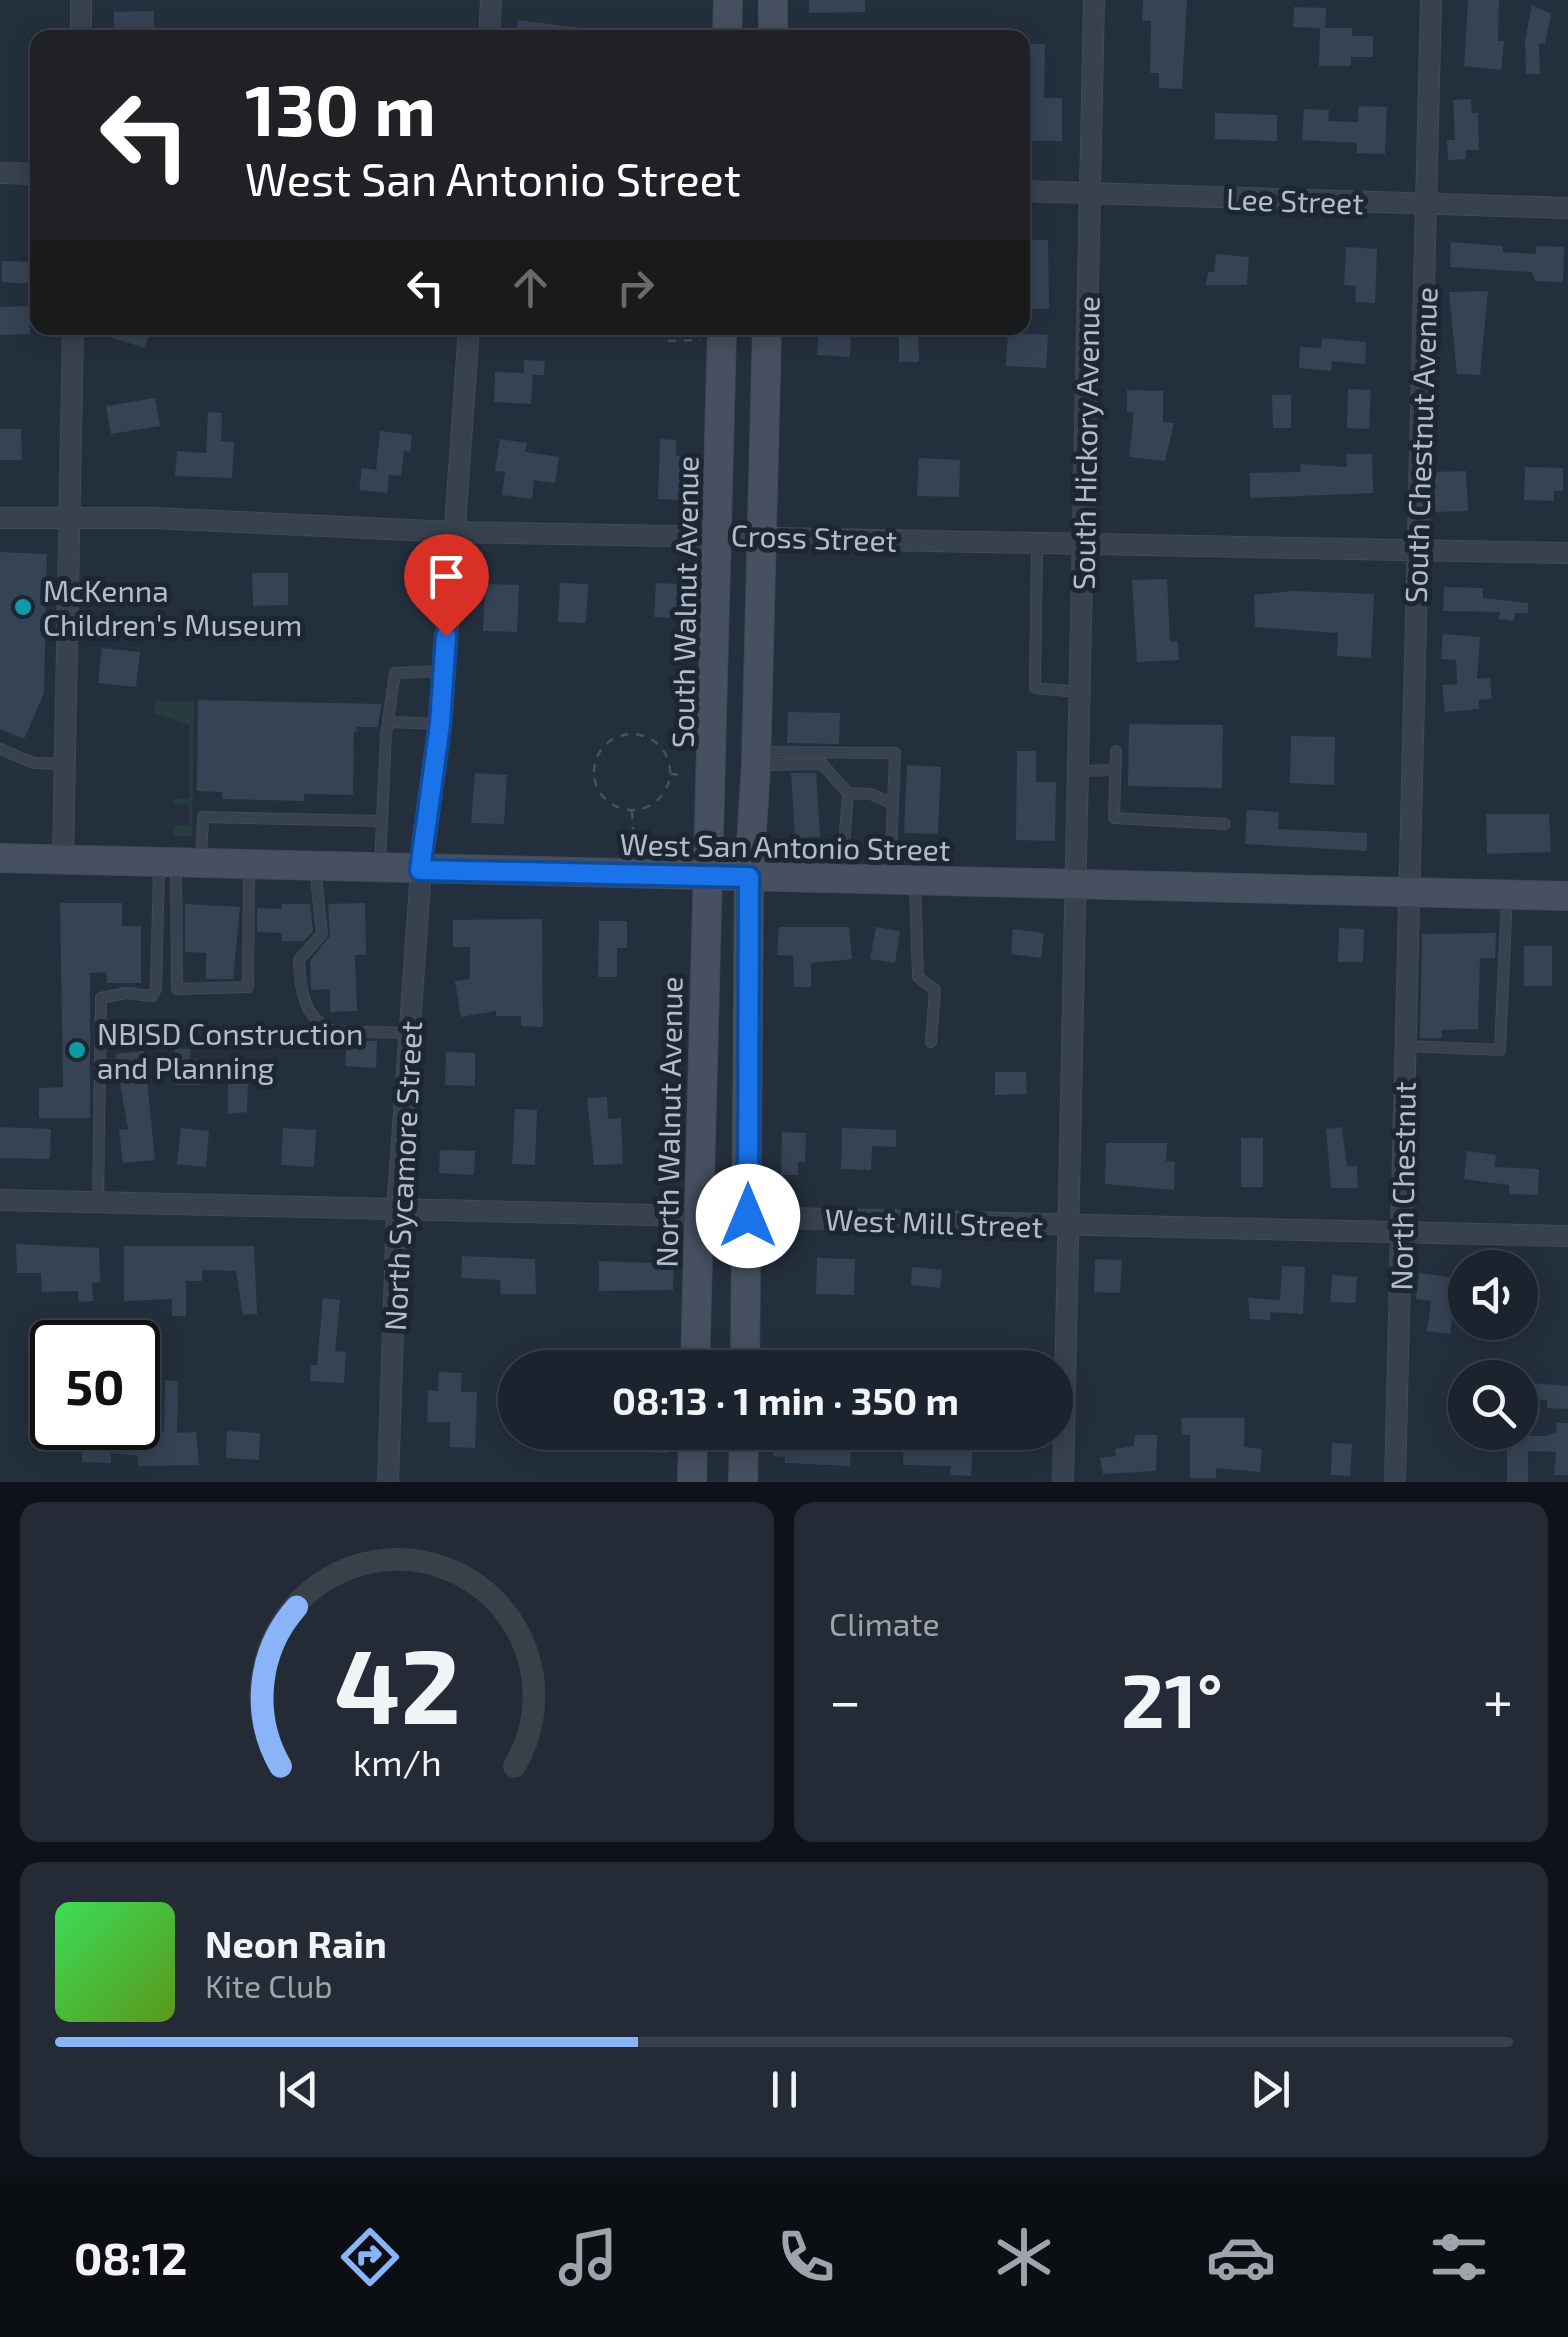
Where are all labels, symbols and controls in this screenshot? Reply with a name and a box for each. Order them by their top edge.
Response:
text: 130 m [245,66,436,150]
icon: left [80,70,210,200]
text: West San Antonio Street [245,151,741,205]
street label: Lee Street [1226,180,1364,220]
icon: left [398,260,453,315]
icon: ahead [503,260,558,315]
icon: right [608,260,663,315]
street label: South Chestnut Avenue [1396,286,1444,604]
street label: South Hickory Avenue [1064,296,1106,590]
street label: South Walnut Avenue [663,456,705,748]
street label: Cross Street [730,516,898,558]
pin [404,534,489,637]
icon: arrive [419,549,474,604]
place label: McKenna Children's Museum [43,572,302,642]
marker: McKenna Children's Museum [12,596,34,618]
street label: West San Antonio Street [619,825,951,867]
street label: North Walnut Avenue [647,976,689,1268]
place label: NBISD Construction and Planning [97,1015,363,1085]
street label: North Sycamore Street [376,1020,428,1332]
marker: NBISD Construction and Planning [66,1039,88,1061]
street label: North Chestnut [1382,1081,1422,1291]
position arrow [696,1164,800,1268]
street label: West Mill Street [824,1200,1044,1244]
map controls [1448,1250,1538,1450]
button: sound [1448,1250,1538,1340]
speed limit sign: 50 [30,1320,160,1450]
button: search [1448,1360,1538,1450]
text: 08:13 · 1 min · 350 m [612,1377,959,1423]
text: Climate [829,1604,940,1642]
text: 42 [334,1620,460,1745]
text: 21° [1121,1653,1223,1743]
text: − [829,1666,861,1732]
text: + [1483,1666,1513,1732]
text: km/h [353,1740,441,1783]
text: Neon Rain [205,1920,387,1966]
text: Kite Club [205,1966,333,2004]
icon: previous [271,2062,326,2117]
icon: pause [757,2062,812,2117]
icon: next [1243,2062,1298,2117]
icon: directions [335,2222,405,2292]
icon: music [553,2222,623,2292]
icon: phone [771,2222,841,2292]
icon: climate [989,2222,1059,2292]
icon: car [1206,2222,1276,2292]
icon: filters [1424,2222,1494,2292]
text: 08:12 [74,2230,187,2284]

